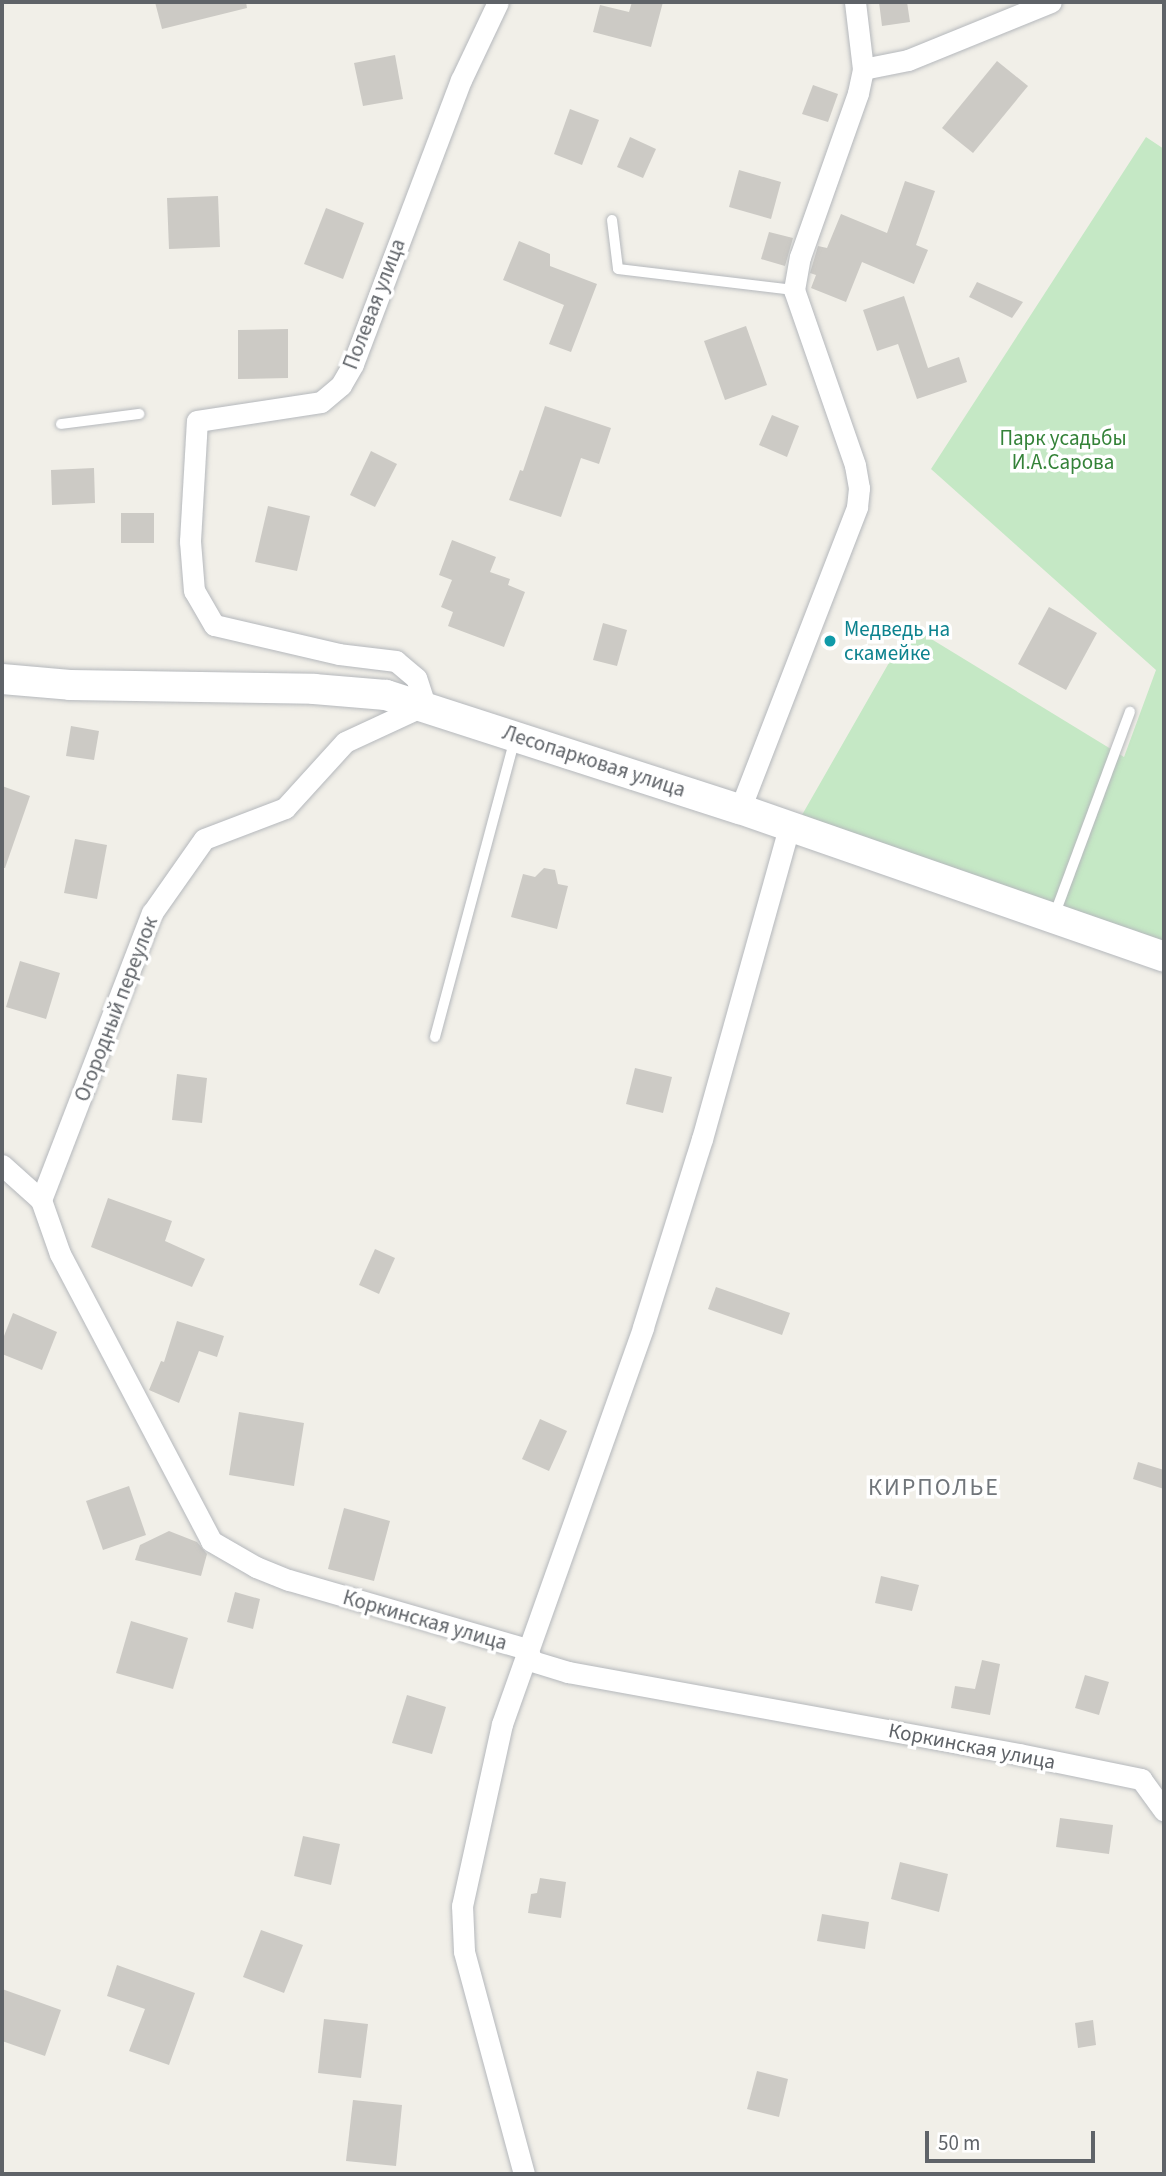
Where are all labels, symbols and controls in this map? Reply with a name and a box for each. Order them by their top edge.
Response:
street label: Полевая улица [338,235,410,373]
park label: Парк усадьбы И.А.Сарова [999,425,1127,475]
place label: Медведь на скамейке [844,616,950,666]
marker: Медведь на скамейке [822,633,838,649]
street label: Лесопарковая улица [499,720,689,802]
street label: Огородный переулок [69,913,163,1105]
district label: КИРПОЛЬЕ [869,1474,999,1502]
street label: Коркинская улица [340,1585,510,1655]
street label: Коркинская улица [886,1717,1058,1775]
scale bar [928,2116,1098,2160]
text: 50 m [938,2128,980,2158]

